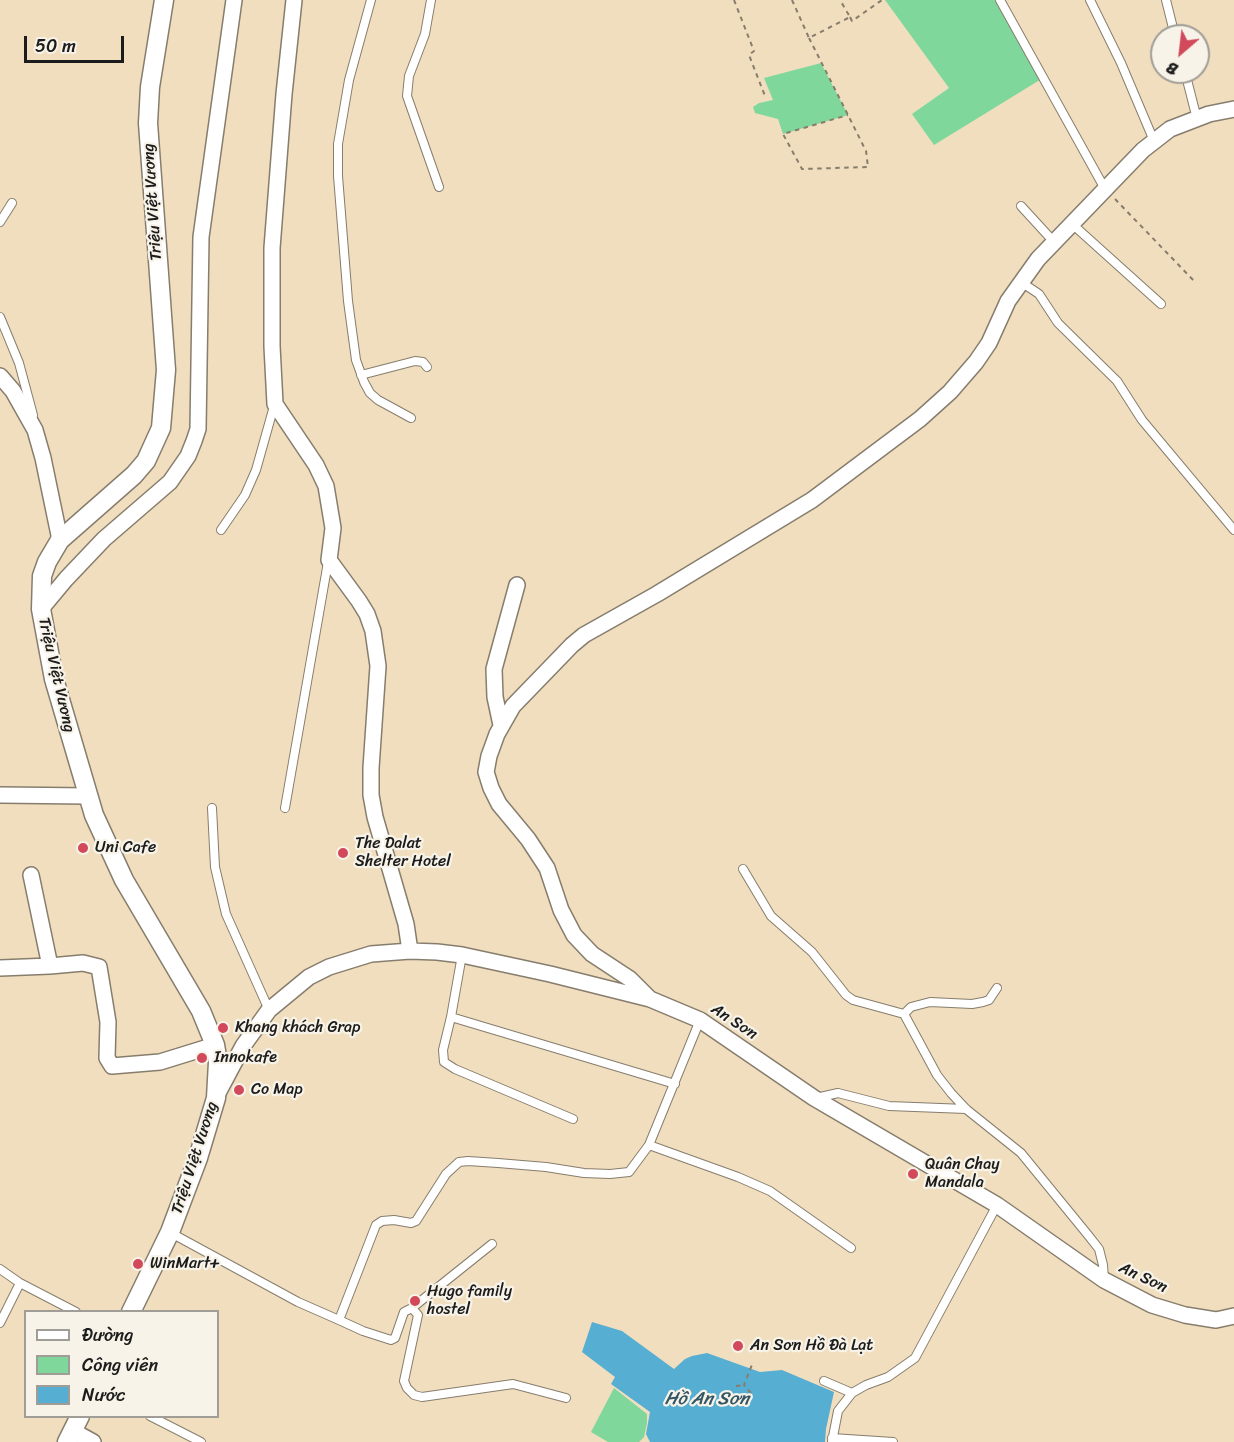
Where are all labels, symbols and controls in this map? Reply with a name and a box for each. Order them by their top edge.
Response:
scale bar [27,24,128,62]
north arrow [1150,24,1210,84]
text: 50 m [35,30,76,62]
text: B [1161,53,1184,84]
street label: Triệu Việt Vương [139,143,167,261]
street label: Triệu Việt Vương [33,616,79,734]
place label: The Dalat Shelter Hotel [355,834,451,872]
place label: Uni Cafe [95,838,156,858]
marker: Uni Cafe [76,841,90,855]
marker: The Dalat Shelter Hotel [336,846,350,860]
street label: An Sơn [707,1000,761,1044]
place label: Khang khách Grap [235,1018,360,1038]
marker: Khang khách Grap [216,1021,230,1035]
place label: Innokafe [214,1048,277,1068]
marker: Innokafe [195,1051,209,1065]
place label: Co Map [251,1080,303,1100]
marker: Co Map [232,1083,246,1097]
street label: Triệu Việt Vương [168,1099,222,1217]
place label: Quân Chay Mandala [925,1155,999,1193]
marker: Quân Chay Mandala [906,1167,920,1181]
place label: WinMart+ [150,1254,220,1274]
marker: WinMart+ [131,1257,145,1271]
street label: An Sơn [1116,1258,1170,1298]
place label: Hugo family hostel [427,1282,512,1320]
marker: Hugo family hostel [408,1294,422,1308]
legend [24,1310,219,1418]
text: Đường [82,1319,133,1351]
place label: An Sơn Hồ Đà Lạt [750,1336,873,1356]
marker: An Sơn Hồ Đà Lạt [731,1339,745,1353]
text: Công viên [82,1349,158,1381]
text: Nước [82,1379,125,1411]
water label: Hồ An Sơn [665,1388,749,1410]

